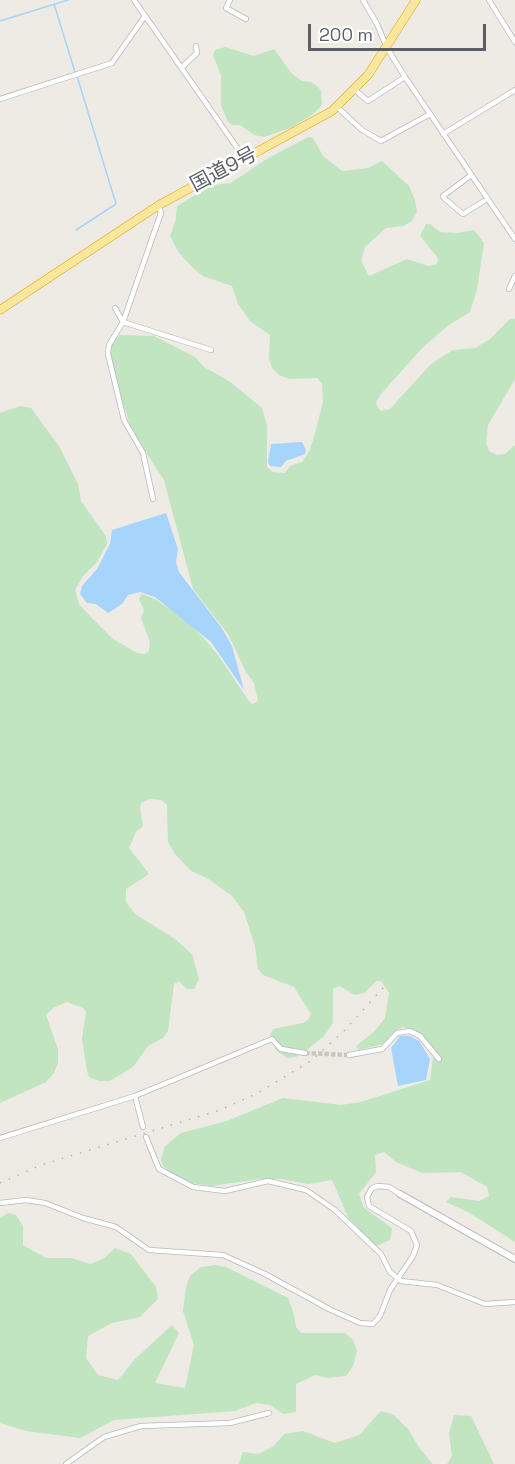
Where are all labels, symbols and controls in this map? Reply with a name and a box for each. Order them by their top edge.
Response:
scale bar [311,12,490,50]
text: 200 m [319,23,373,46]
street label: 国道9号 [186,142,262,198]

